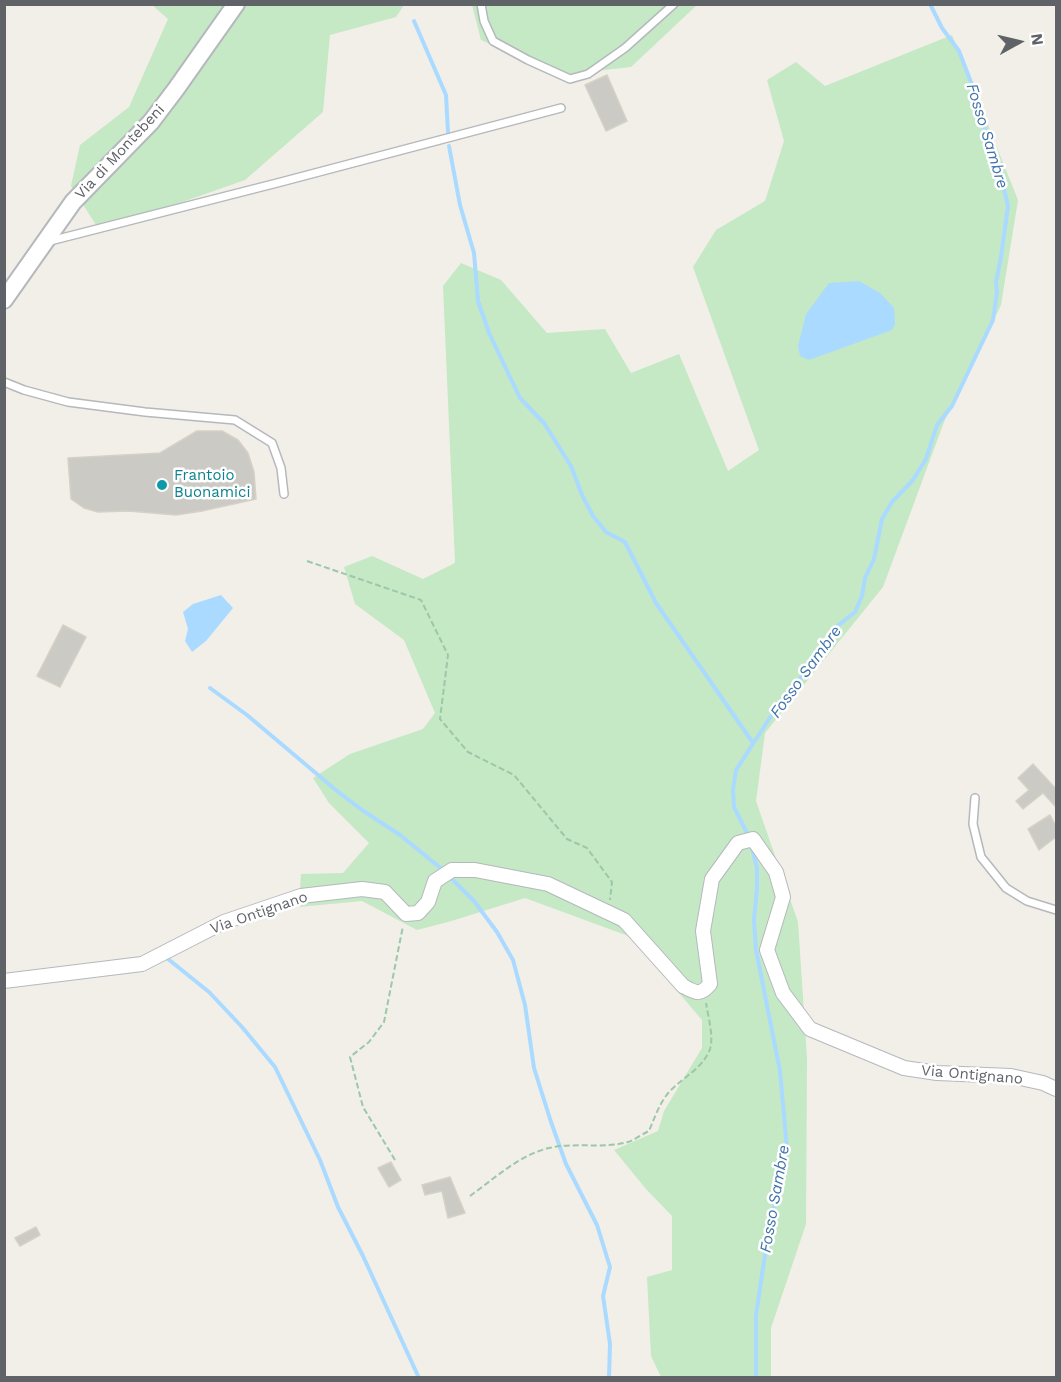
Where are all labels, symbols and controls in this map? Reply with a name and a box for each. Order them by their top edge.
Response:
north arrow [989,12,1049,72]
text: N [1027,32,1048,47]
water label: Fosso Sambre [962,81,1012,191]
street label: Via di Montebeni [71,101,169,203]
place label: Frantoio Buonamici [174,467,250,502]
marker: Frantoio Buonamici [155,478,169,492]
water label: Fosso Sambre [766,622,846,722]
street label: Via Ontignano [208,888,310,938]
street label: Via Ontignano [920,1062,1024,1088]
water label: Fosso Sambre [756,1144,794,1254]

